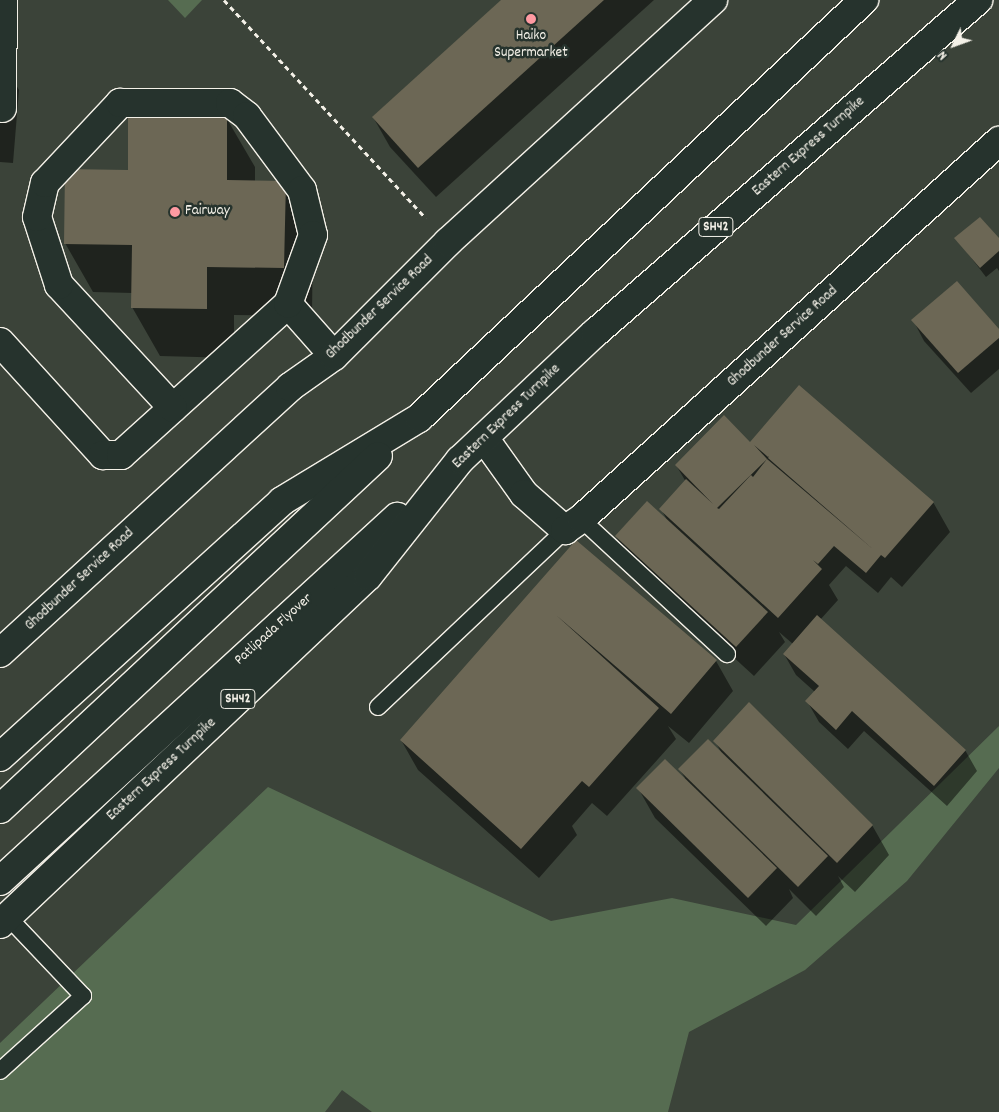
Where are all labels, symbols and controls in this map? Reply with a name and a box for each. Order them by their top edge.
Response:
marker: Haiko Supermarket [525,13,537,25]
north arrow [929,20,979,70]
place label: Haiko Supermarket [494,27,568,62]
text: N [933,46,953,64]
street label: Eastern Express Turnpike [749,93,869,201]
place label: Fairway [185,203,230,221]
marker: Fairway [169,206,181,218]
road number: SH42 [697,216,735,238]
street label: Ghodbunder Service Road [322,252,438,364]
street label: Ghodbunder Service Road [724,283,842,391]
street label: Eastern Express Turnpike [449,361,565,473]
street label: Ghodbunder Service Road [22,525,138,635]
street label: Patlipada Flyover [231,590,317,670]
road number: SH42 [219,688,257,711]
street label: Eastern Express Turnpike [104,715,220,825]

